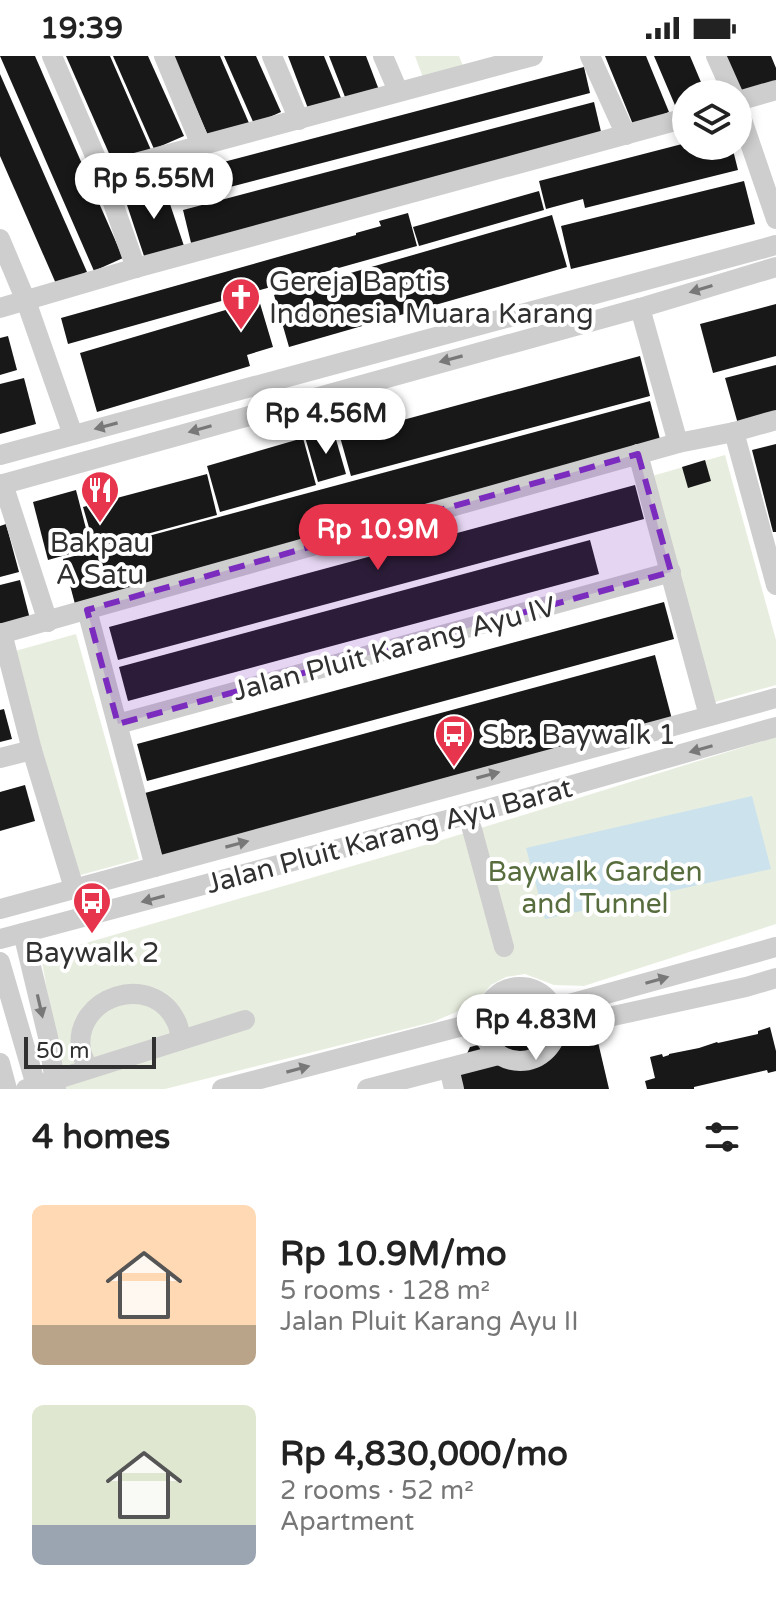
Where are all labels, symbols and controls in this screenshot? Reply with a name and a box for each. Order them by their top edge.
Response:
text: 19:39 [40,10,123,47]
map controls [672,80,752,160]
button: layers [672,80,752,160]
pin: Rp 5.55M [71,153,237,221]
text: Rp 5.55M [93,163,215,194]
place label: Gereja Baptis Indonesia Muara Karang [269,265,594,331]
church icon: Gereja Baptis Indonesia Muara Karang [220,276,262,331]
one-way arrow [689,283,713,296]
one-way arrow [438,353,462,366]
pin: Rp 4.56M [243,388,409,456]
text: Rp 4.56M [265,398,387,429]
one-way arrow [93,420,117,433]
one-way arrow [188,423,213,435]
restaurant icon: Bakpau A Satu [79,469,121,524]
pin: Rp 10.9M [295,504,461,572]
text: Rp 10.9M [317,514,439,545]
place label: Bakpau A Satu [50,526,150,592]
street label: Jalan Pluit Karang Ayu IV [229,589,560,708]
bus stop icon: Sbr. Baywalk 1 [433,713,475,768]
place label: Sbr. Baywalk 1 [482,718,676,752]
one-way arrow [689,743,713,756]
one-way arrow [475,769,500,781]
street label: Jalan Pluit Karang Ayu Barat [202,771,576,901]
one-way arrow [226,837,250,850]
park label: Baywalk Garden and Tunnel [488,855,703,921]
bus stop icon: Baywalk 2 [71,880,113,935]
one-way arrow [141,893,165,906]
place label: Baywalk 2 [25,936,159,970]
one-way arrow [645,973,670,985]
one-way arrow [35,994,47,1019]
pin: Rp 4.83M [453,994,619,1062]
text: Rp 4.83M [475,1004,597,1035]
scale bar [24,1033,156,1069]
text: 50 m [36,1038,90,1064]
one-way arrow [285,1063,310,1075]
icon: filters [700,1115,744,1159]
text: 4 homes [32,1117,170,1158]
text: Rp 10.9M/mo [280,1234,507,1275]
icon: home [96,1237,192,1333]
text: 5 rooms · 128 m² [280,1275,490,1306]
text: Jalan Pluit Karang Ayu II [280,1306,579,1337]
text: Rp 4,830,000/mo [280,1434,568,1475]
icon: home [96,1437,192,1533]
text: 2 rooms · 52 m² [280,1475,474,1506]
text: Apartment [280,1506,414,1537]

